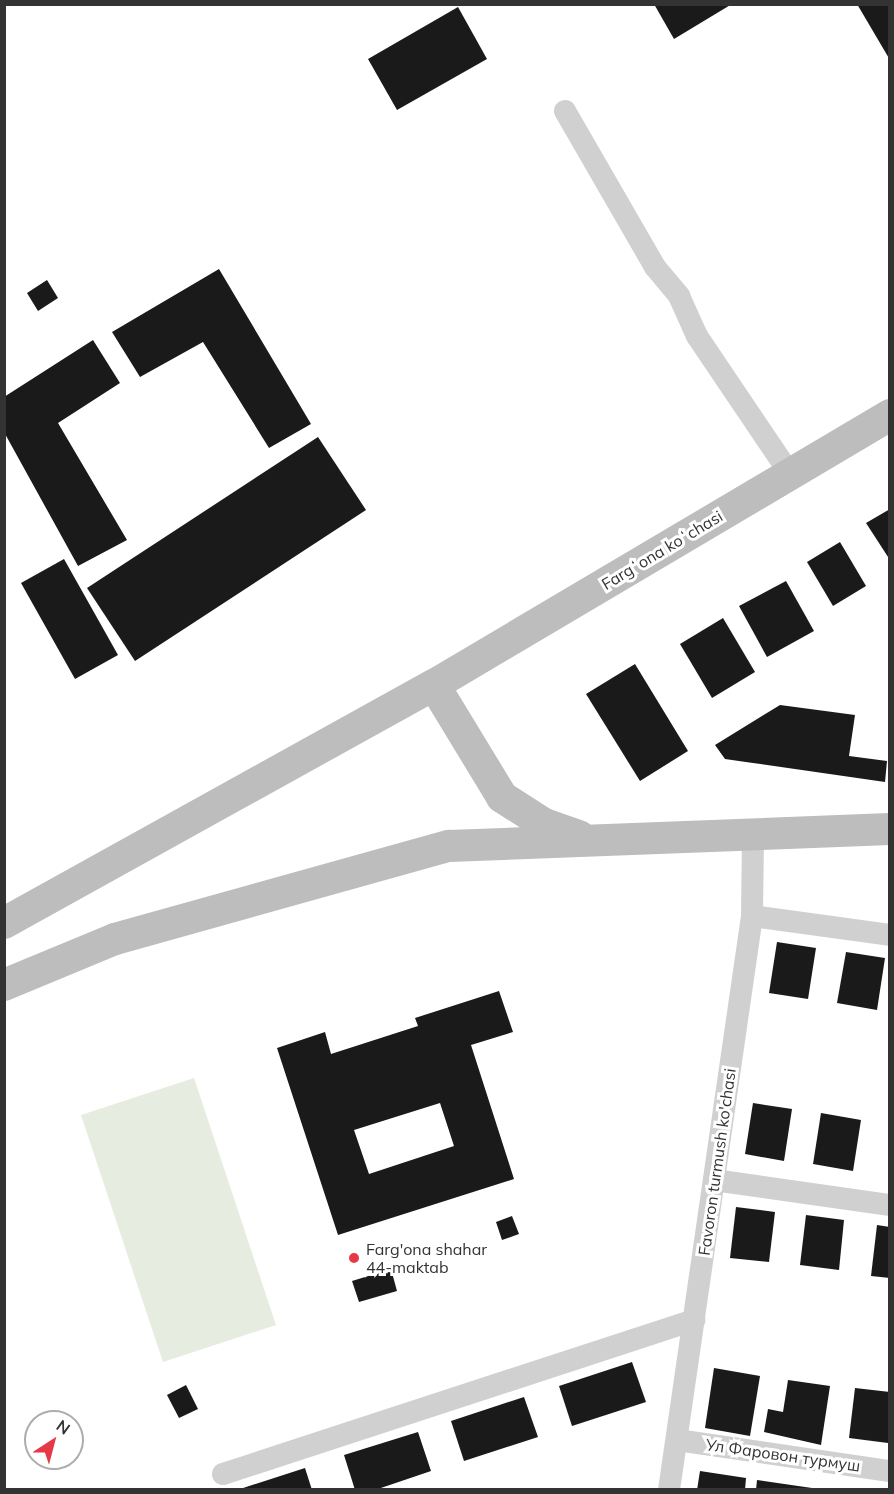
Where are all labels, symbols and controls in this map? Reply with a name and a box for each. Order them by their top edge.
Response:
street label: Fargʻona koʻchasi [598,506,726,594]
street label: Favoron turmush ko'chasi [694,1067,740,1257]
place label: Farg'ona shahar 44-maktab [366,1239,487,1277]
marker: Farg'ona shahar 44-maktab [347,1251,361,1265]
north arrow [24,1410,84,1470]
text: N [53,1415,74,1439]
street label: Ул Фаровон турмуш [705,1435,861,1475]

